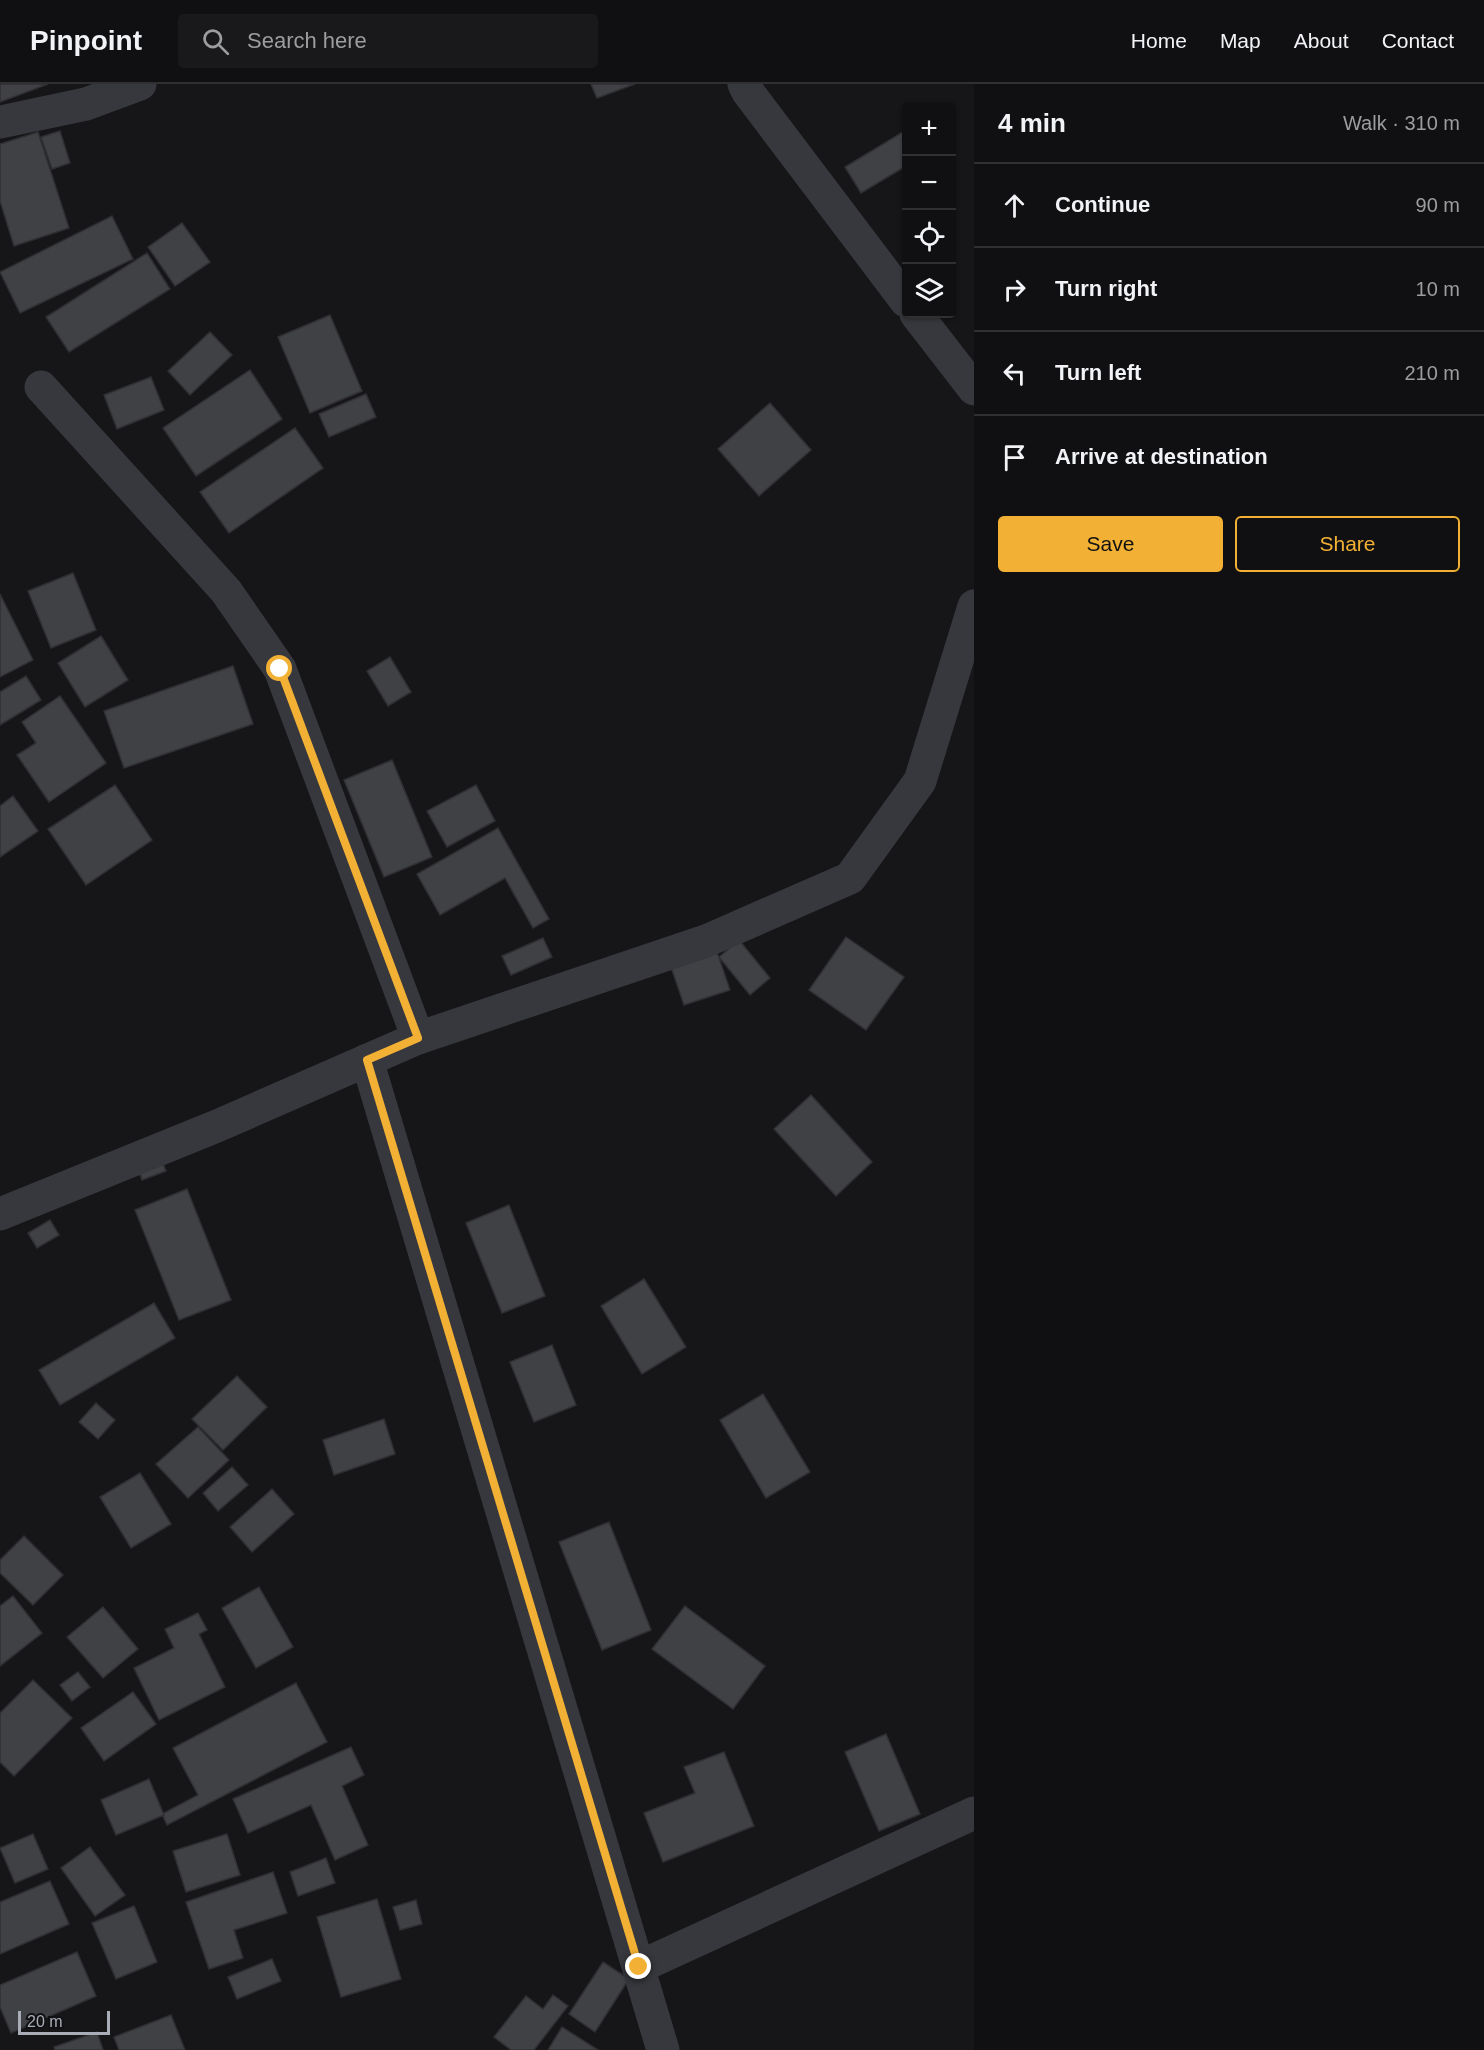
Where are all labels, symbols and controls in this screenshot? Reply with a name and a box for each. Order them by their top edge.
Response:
search box [178,14,598,68]
text: Pinpoint [30,25,142,56]
icon: search [199,25,232,58]
text: Search here [247,28,367,53]
text: Home [1131,29,1187,52]
text: Map [1220,29,1261,52]
text: About [1294,29,1349,52]
text: Contact [1382,29,1454,52]
map controls [902,102,956,318]
button: + [902,102,956,156]
text: 4 min [998,108,1066,138]
text: Walk · 310 m [1343,112,1460,134]
button: − [902,156,956,210]
icon: ahead [998,189,1031,222]
text: Continue [1055,192,1150,217]
text: 90 m [1416,194,1460,216]
button: locate [902,210,956,264]
button: layers [902,264,956,318]
icon: right [998,273,1031,306]
text: Turn right [1055,276,1157,301]
text: 10 m [1416,278,1460,300]
icon: left [998,357,1031,390]
text: Turn left [1055,360,1141,385]
text: 210 m [1404,362,1460,384]
icon: arrive [998,441,1031,474]
text: Arrive at destination [1055,444,1268,469]
button: Save [998,516,1223,572]
button: Share [1235,516,1460,572]
route start [266,655,292,681]
route end [625,1953,651,1979]
scale bar [18,2008,110,2036]
text: 20 m [27,2013,63,2030]

